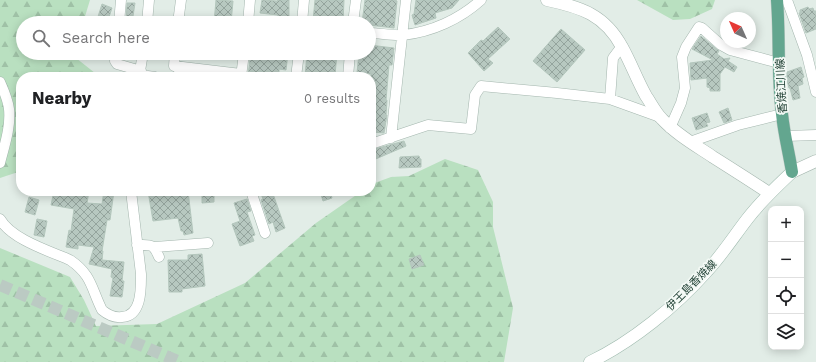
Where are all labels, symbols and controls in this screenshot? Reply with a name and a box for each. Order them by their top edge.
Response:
north arrow [720,12,756,48]
search box [16,16,376,60]
icon: search [30,27,52,49]
text: Search here [62,29,150,47]
street label: 香焼江川線 [774,58,789,114]
text: Nearby [32,88,91,108]
text: 0 results [304,91,360,106]
map controls [768,206,804,350]
button: + [768,206,804,242]
button: − [768,242,804,278]
street label: 伊王島香焼線 [663,257,719,313]
button: locate [768,278,804,314]
button: layers [768,314,804,350]

